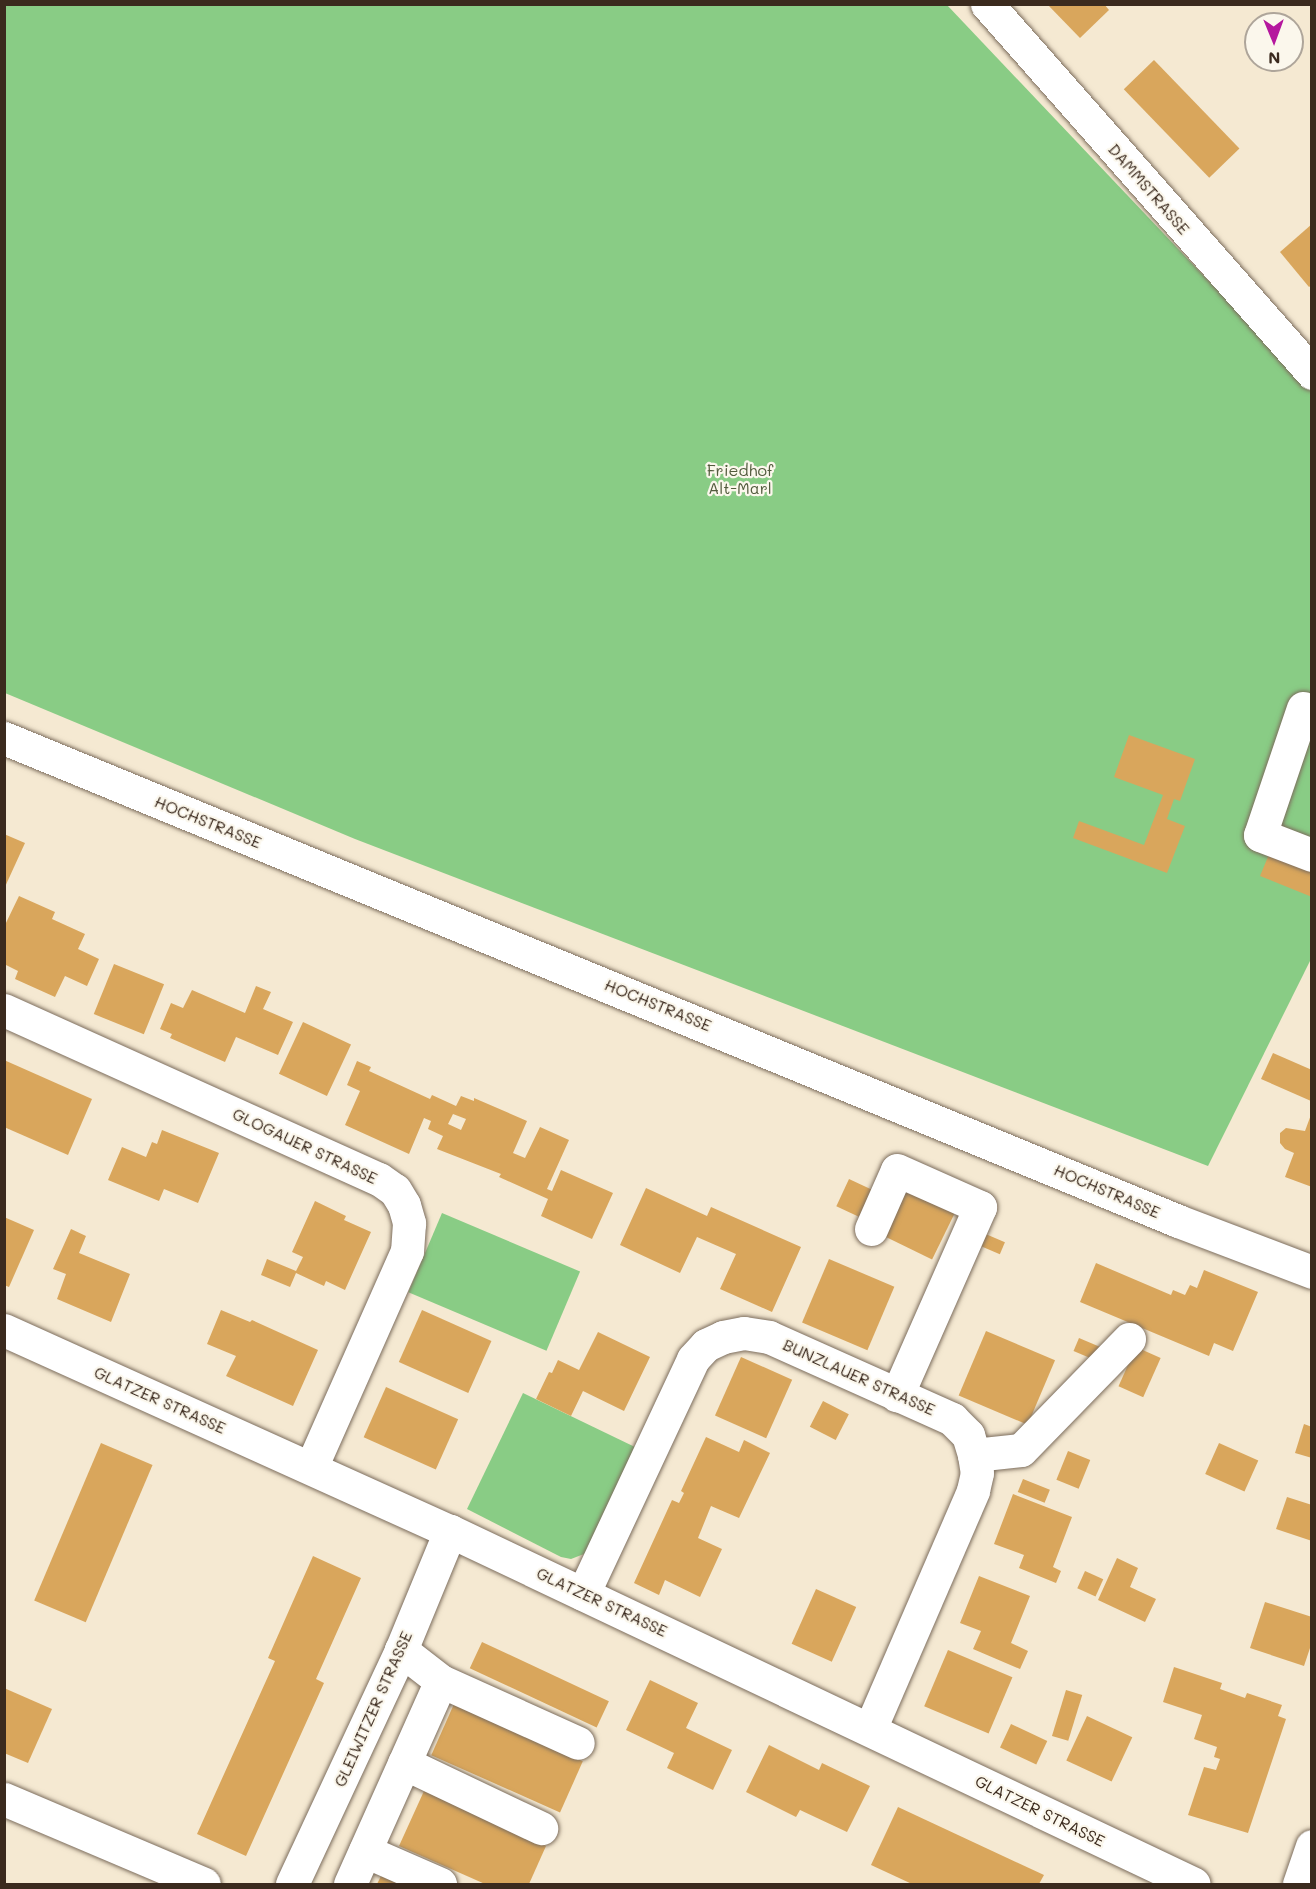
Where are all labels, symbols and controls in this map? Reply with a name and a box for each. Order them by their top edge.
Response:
north arrow [1244,12,1304,72]
text: N [1268,48,1281,69]
street label: DAMMSTRASSE [1104,140,1194,238]
park label: Friedhof Alt-Marl [707,460,773,498]
street label: HOCHSTRASSE [152,792,264,852]
street label: HOCHSTRASSE [602,975,714,1035]
street label: GLOGAUER STRASSE [230,1104,380,1188]
street label: HOCHSTRASSE [1051,1160,1163,1222]
street label: BUNZLAUER STRASSE [780,1335,938,1419]
street label: GLATZER STRASSE [91,1362,229,1438]
street label: GLATZER STRASSE [534,1563,670,1641]
street label: GLEIWITZER STRASSE [330,1628,416,1790]
street label: GLATZER STRASSE [972,1771,1108,1851]

